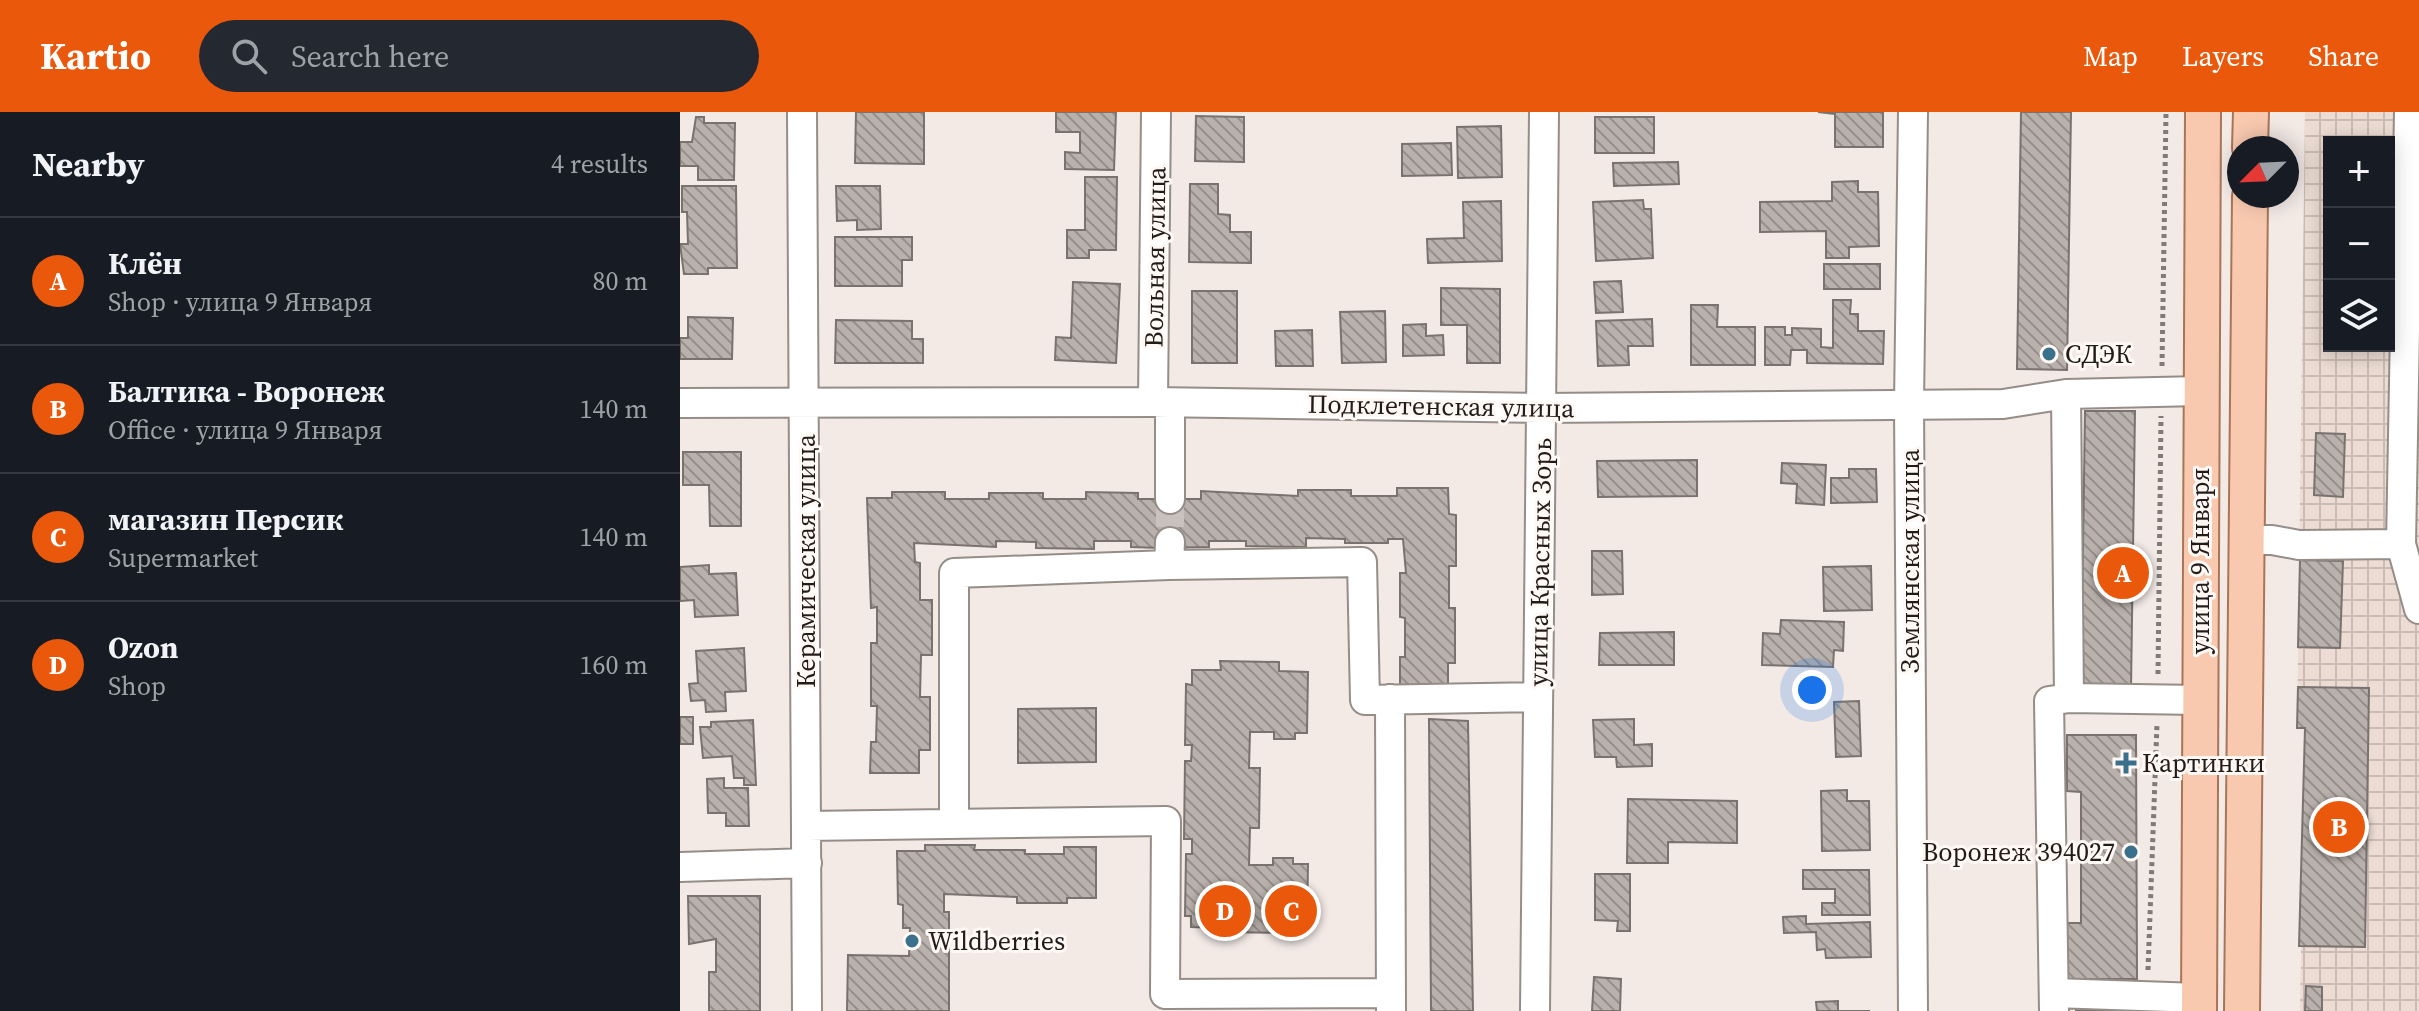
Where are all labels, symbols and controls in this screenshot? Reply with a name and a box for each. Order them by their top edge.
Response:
search box [199,20,759,92]
text: Kartio [40,30,151,82]
icon: search [227,34,271,78]
text: Search here [291,36,449,77]
text: Map [2083,37,2138,75]
text: Layers [2182,37,2264,75]
text: Share [2308,37,2379,75]
north arrow [2227,136,2299,208]
map controls [2323,136,2395,352]
button: + [2323,136,2395,208]
text: Nearby [32,141,145,187]
text: 4 results [551,146,648,182]
street label: Вольная улица [1135,165,1175,348]
button: − [2323,208,2395,280]
text: Клён [108,243,182,284]
text: A [49,263,67,299]
text: 80 m [593,263,648,299]
button: layers [2323,280,2395,352]
text: Shop · улица 9 Января [108,284,372,320]
place label: СДЭК [2065,336,2132,372]
marker: СДЭК [2040,345,2058,363]
text: Балтика - Воронеж [108,371,385,412]
street label: Подклетенская улица [1307,386,1575,426]
text: B [50,391,66,427]
text: 140 m [580,391,648,427]
text: Office · улица 9 Января [108,412,383,448]
street label: Керамическая улица [788,433,824,688]
street label: улица Красных Зорь [1520,437,1560,687]
street label: Землянская улица [1892,448,1928,673]
street label: улица 9 Января [2182,468,2218,654]
text: магазин Персик [108,499,343,540]
text: C [50,519,66,555]
text: 140 m [580,519,648,555]
text: Supermarket [108,540,258,576]
pin: A [2097,543,2149,603]
text: Ozon [108,627,178,668]
text: D [49,647,67,683]
text: 160 m [580,647,648,683]
text: Shop [108,668,166,704]
your location [1792,670,1832,710]
place label: Картинки [2142,745,2265,781]
marker: Картинки [2117,754,2135,772]
pin: B [2313,797,2365,857]
place label: Воронеж 394027 [1922,834,2115,870]
marker: Воронеж 394027 [2122,843,2140,861]
pin: D [1199,881,1251,941]
pin: C [1265,881,1317,941]
place label: Wildberries [928,923,1065,959]
marker: Wildberries [903,932,921,950]

